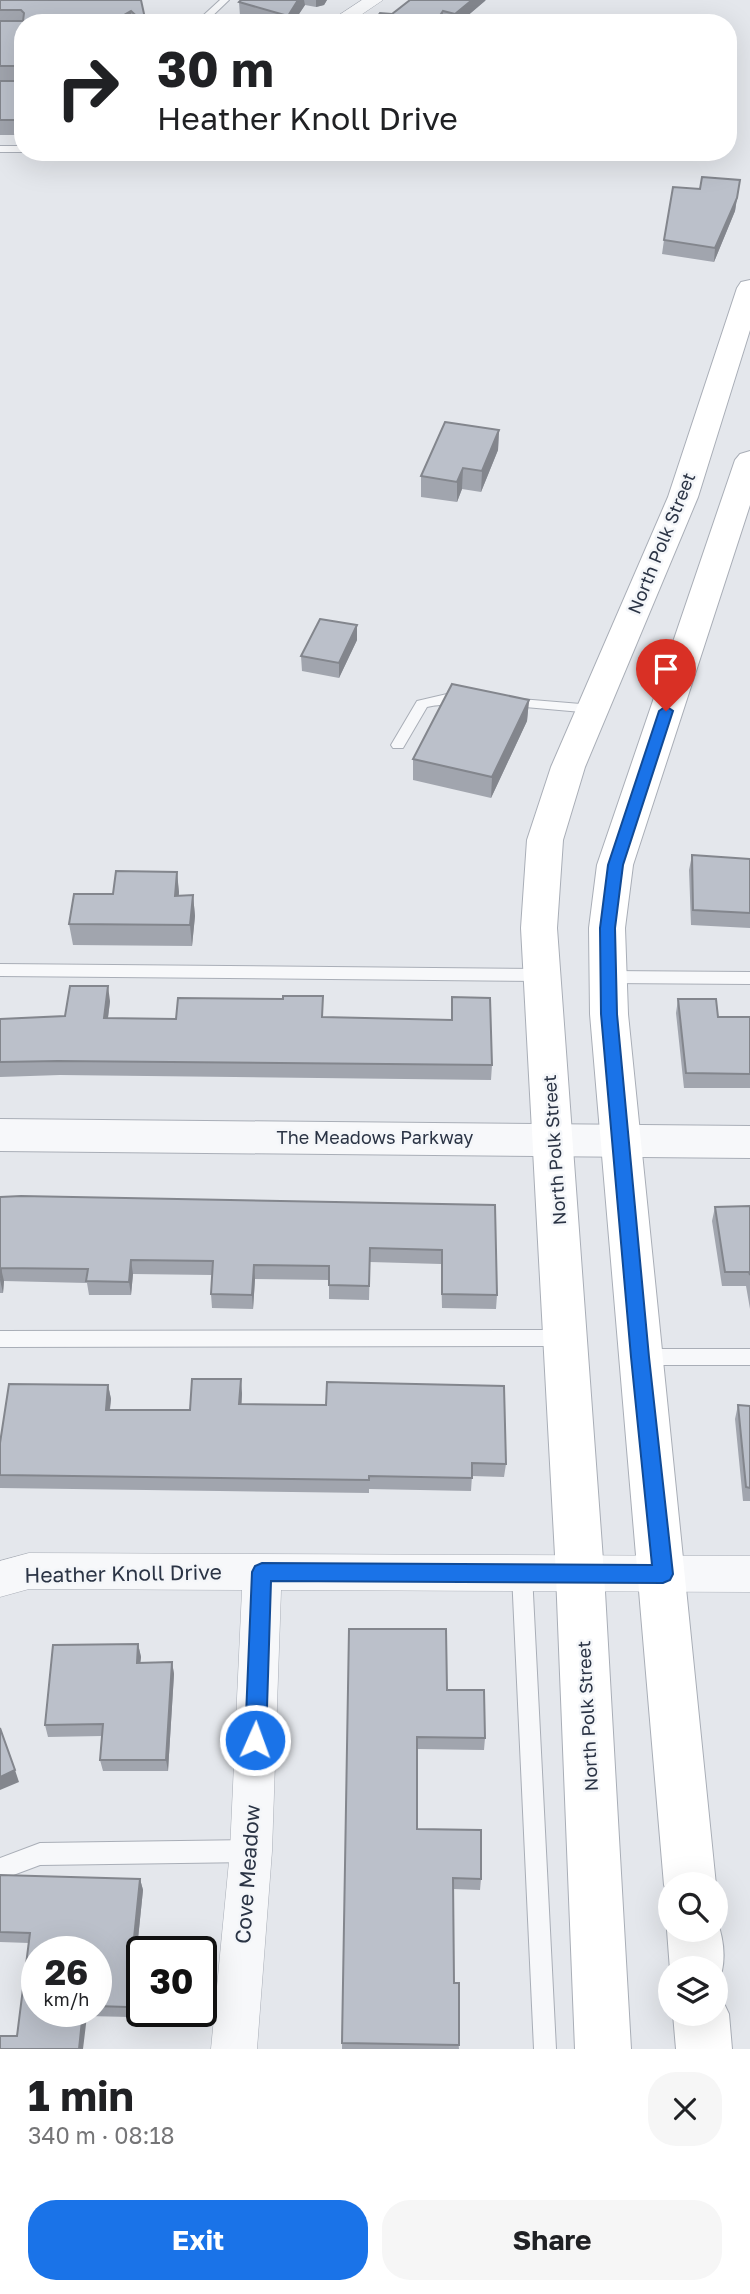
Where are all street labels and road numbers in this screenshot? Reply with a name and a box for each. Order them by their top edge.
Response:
street label: North Polk Street [623,469,699,617]
street label: North Polk Street [538,1074,570,1226]
street label: The Meadows Parkway [277,1126,473,1148]
street label: Heather Knoll Drive [24,1558,222,1588]
street label: North Polk Street [572,1640,602,1792]
street label: Cove Meadow [229,1803,265,1945]

